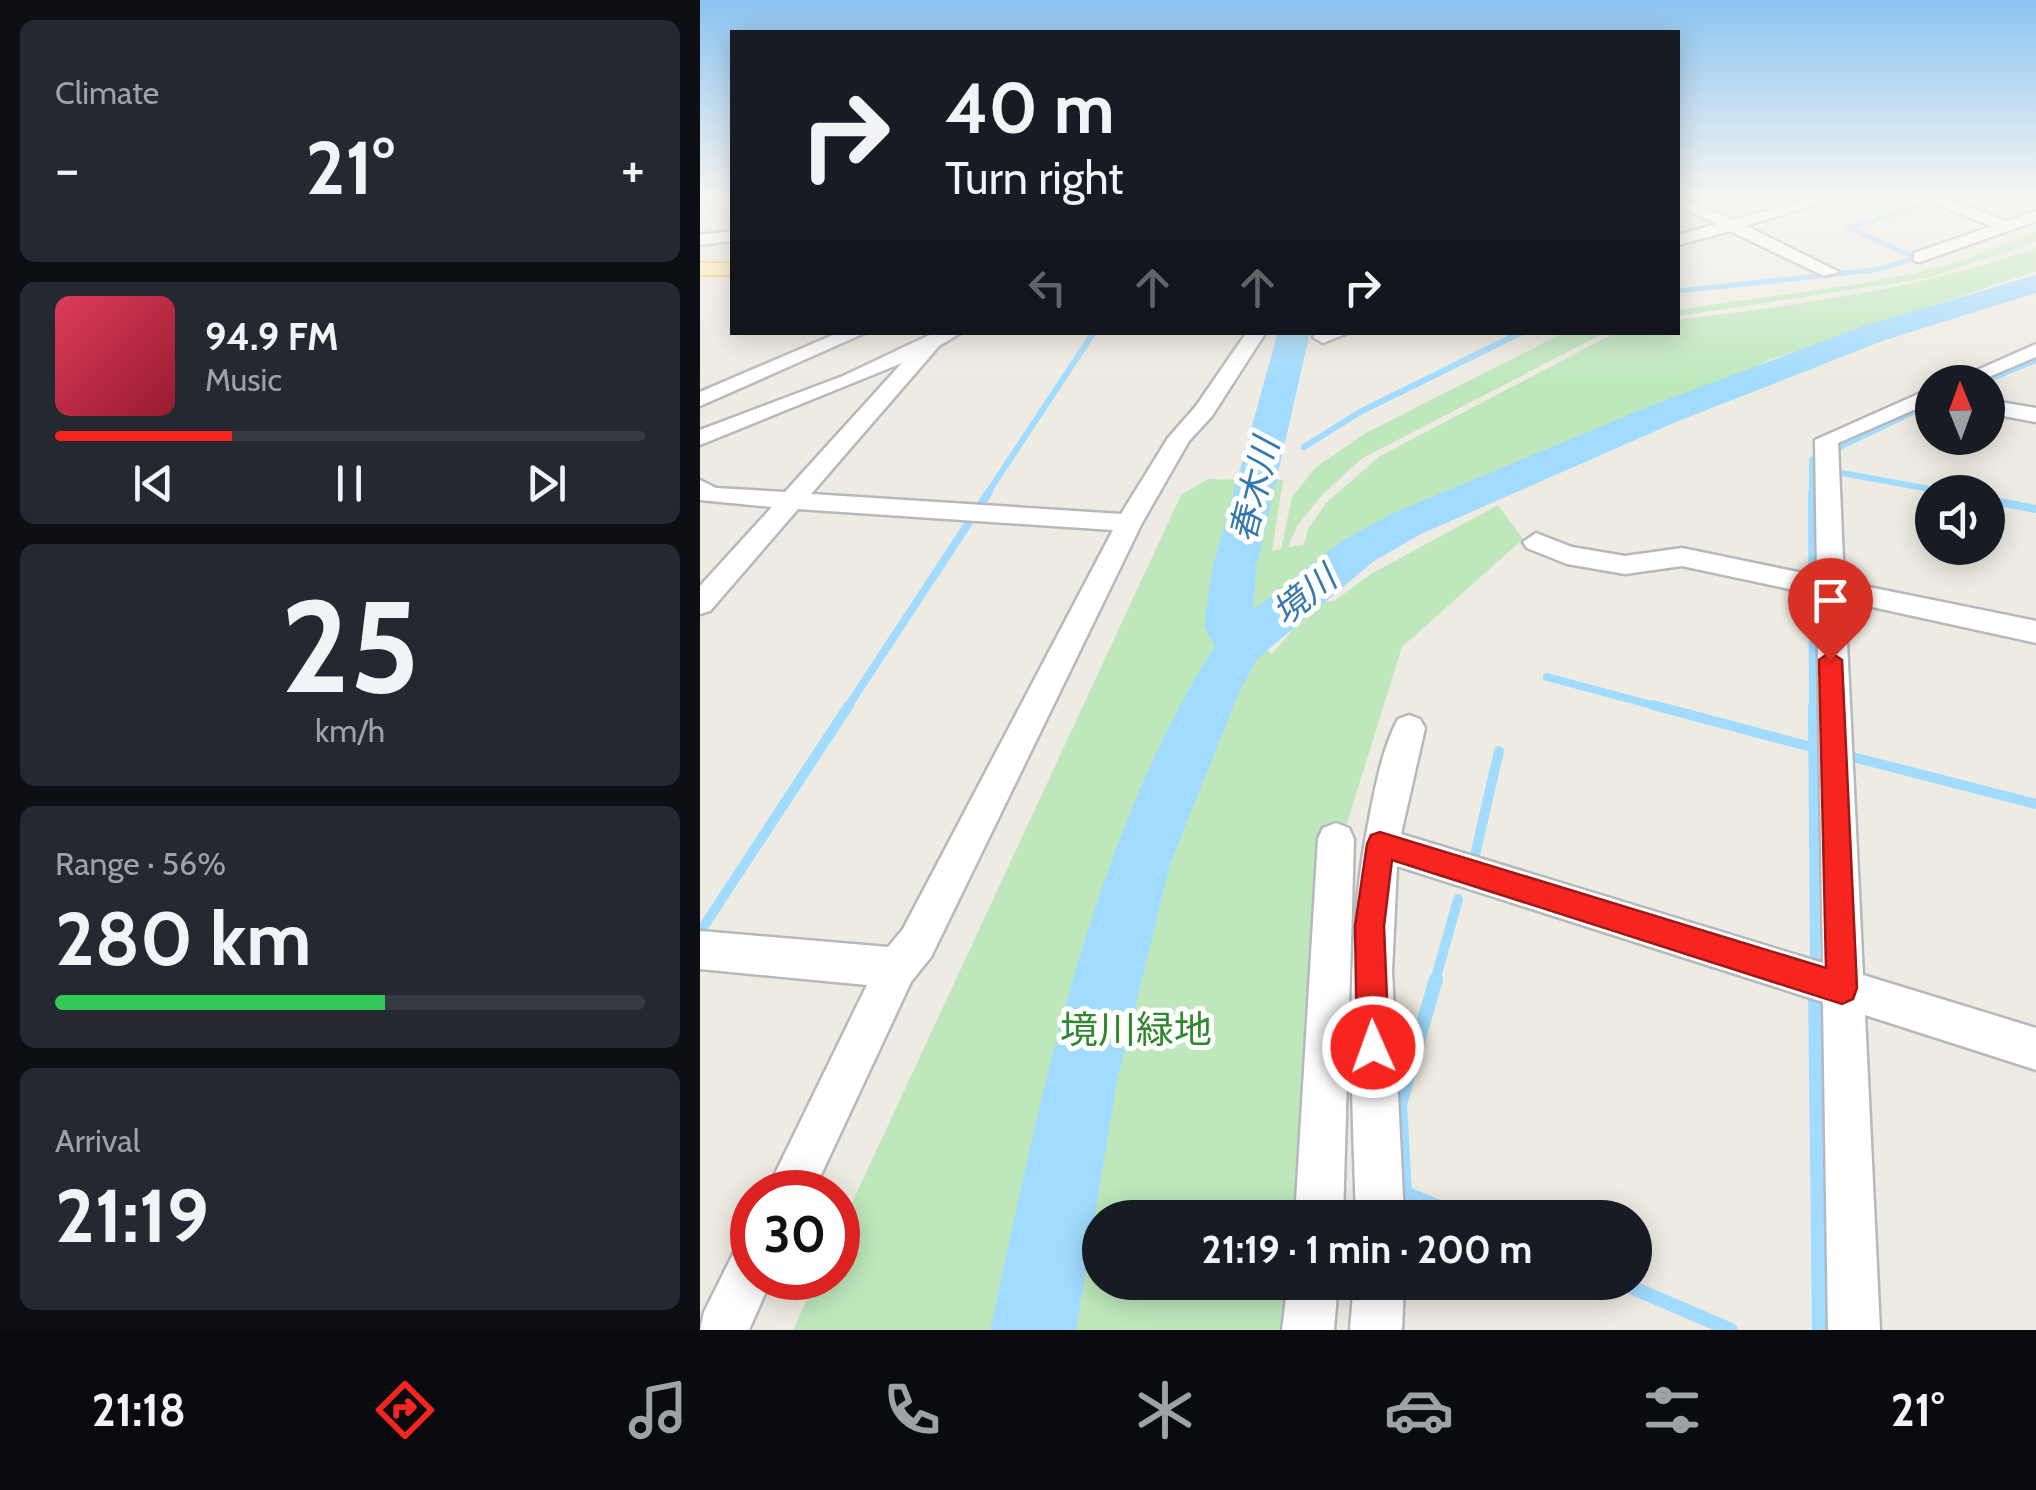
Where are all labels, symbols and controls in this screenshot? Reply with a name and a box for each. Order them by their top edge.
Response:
text: 40 m [945,65,1114,151]
icon: right [780,70,910,200]
text: Climate [55,73,159,112]
text: 21° [305,122,395,213]
text: − [55,135,79,202]
text: + [621,135,645,202]
text: Turn right [945,151,1124,205]
icon: left [1020,260,1075,315]
icon: ahead [1125,260,1180,315]
icon: ahead [1230,260,1285,315]
icon: right [1335,260,1390,315]
text: 94.9 FM [205,313,339,360]
text: Music [205,360,282,399]
north arrow [1915,365,2005,455]
map controls [1915,365,2005,565]
water label: 春木川 [1220,430,1289,546]
icon: previous [126,456,181,511]
icon: pause [322,456,377,511]
icon: next [519,456,574,511]
button: sound [1915,475,2005,565]
water label: 境川 [1263,554,1348,634]
pin [1788,558,1873,661]
text: 25 [281,567,419,725]
icon: arrive [1803,573,1858,628]
text: km/h [315,711,385,750]
text: Range · 56% [55,844,226,883]
text: 280 km [55,893,311,984]
position arrow [1321,995,1425,1099]
park label: 境川緑地 [1060,1006,1212,1053]
text: Arrival [55,1121,140,1160]
text: 21:19 [55,1170,209,1261]
speed limit sign: 30 [730,1170,860,1300]
text: 21:19 · 1 min · 200 m [1202,1226,1532,1273]
icon: directions [370,1375,440,1445]
icon: music [623,1375,693,1445]
icon: phone [877,1375,947,1445]
icon: climate [1130,1375,1200,1445]
icon: car [1384,1375,1454,1445]
icon: filters [1637,1375,1707,1445]
text: 21:18 [92,1383,186,1437]
text: 21° [1891,1383,1944,1437]

